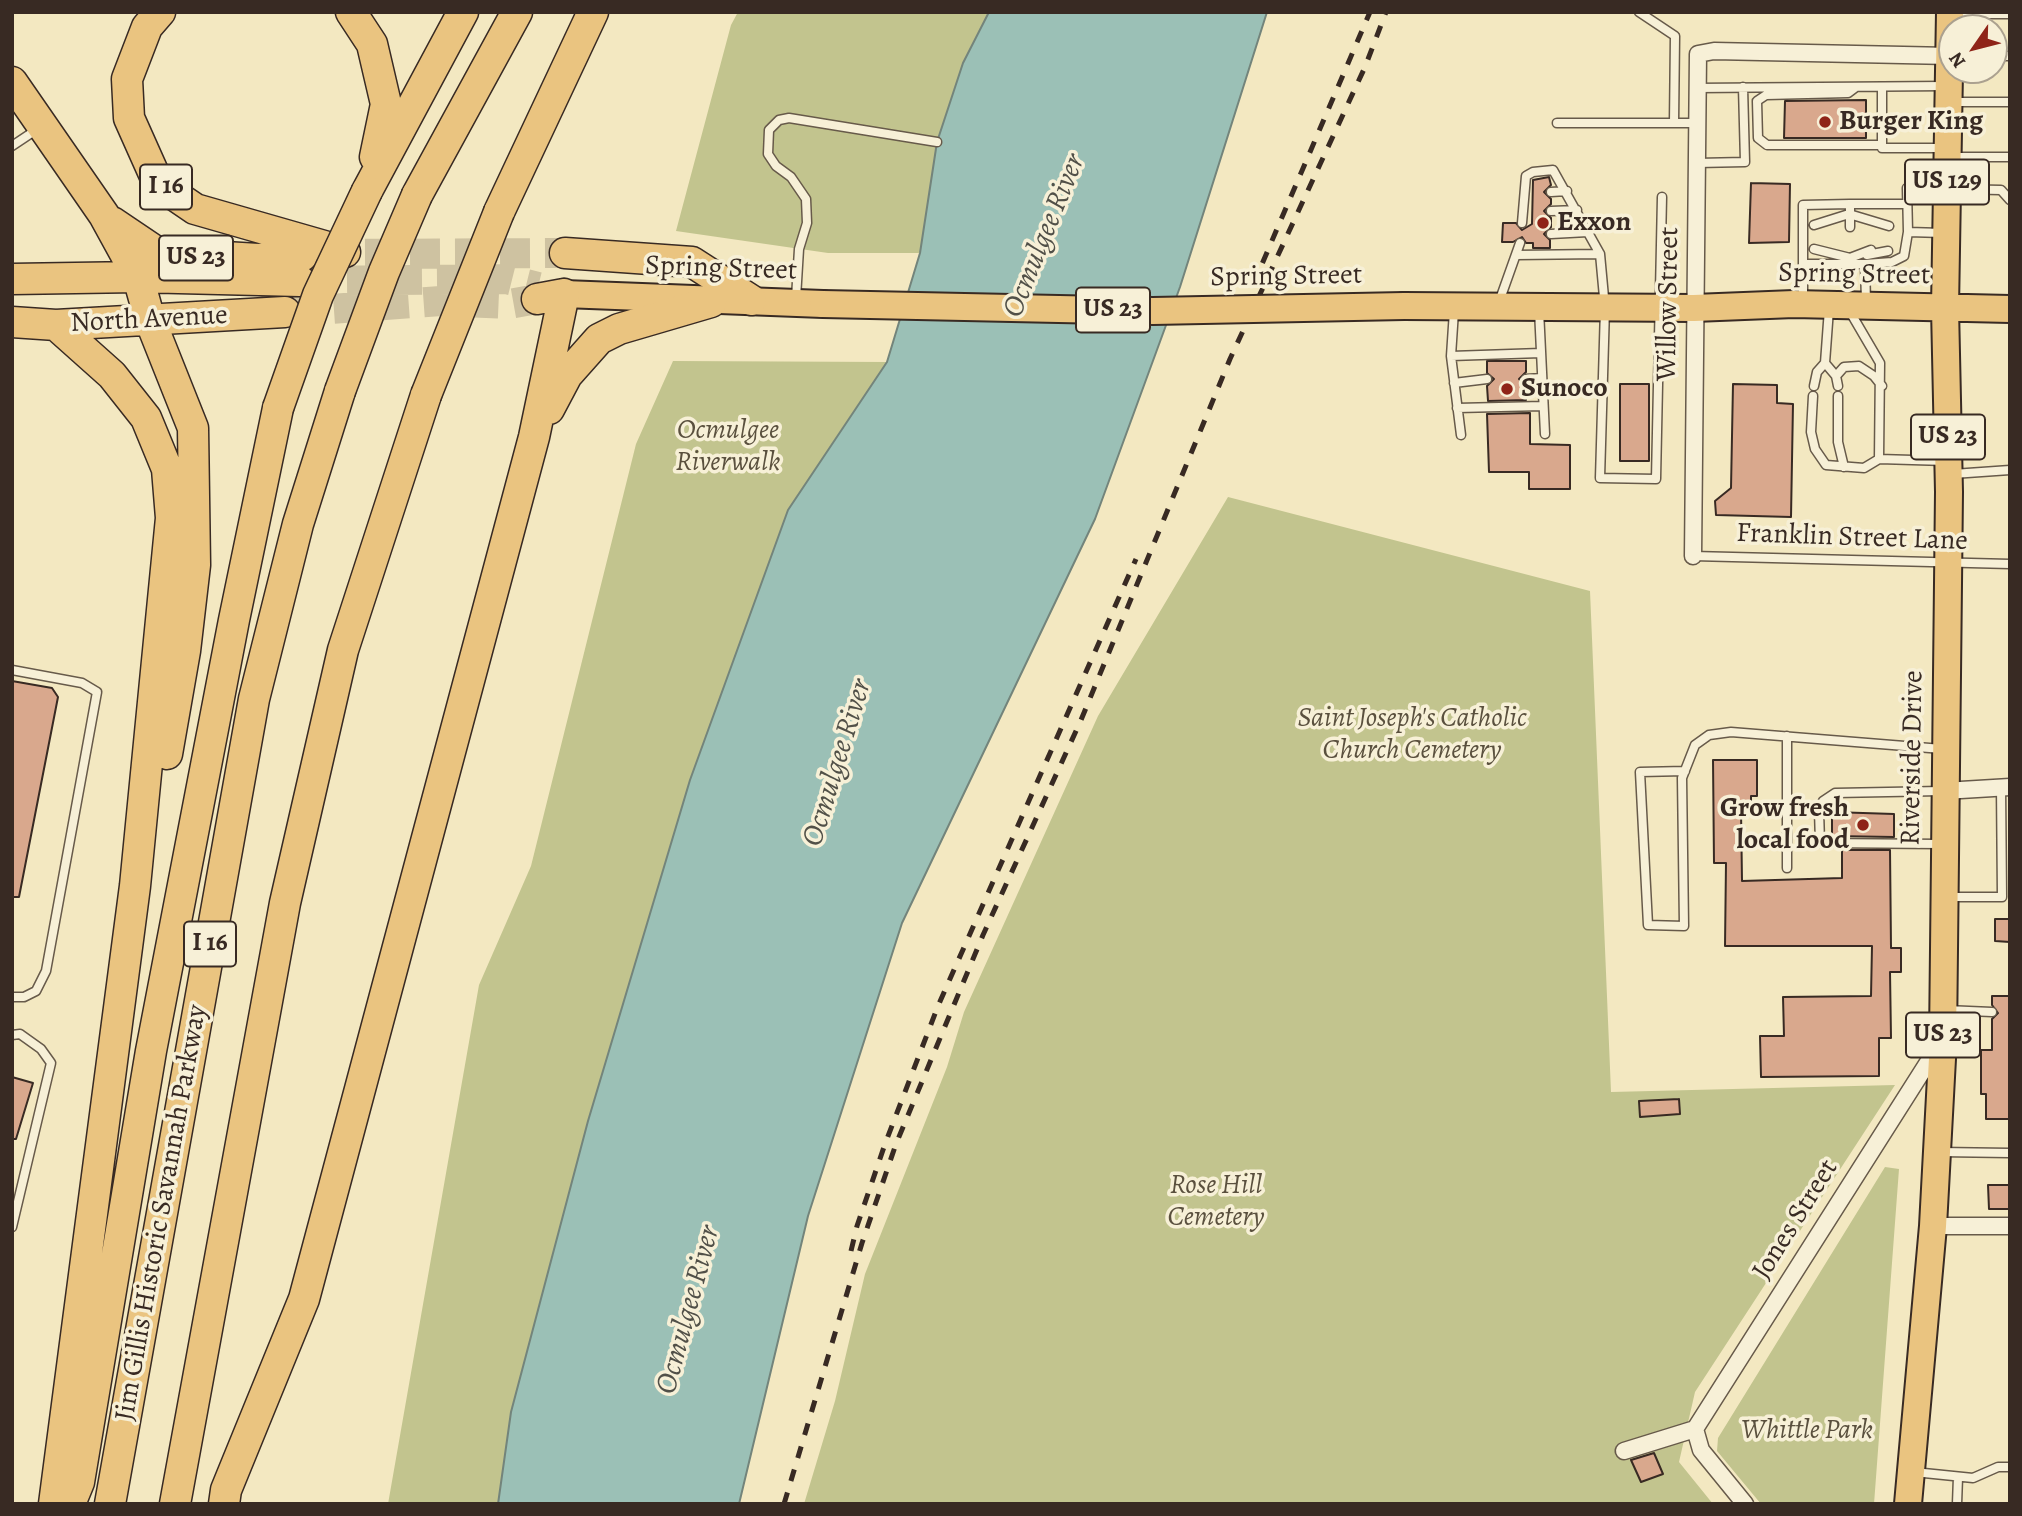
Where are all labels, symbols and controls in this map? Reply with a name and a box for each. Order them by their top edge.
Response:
north arrow [1938,14,2008,84]
text: N [1943,47,1972,73]
place label: Burger King [1839,105,1983,139]
marker: Burger King [1817,114,1833,130]
water label: Ocmulgee River [996,149,1094,323]
road number: US 129 [1905,160,1989,204]
road number: I 16 [140,164,192,210]
place label: Exxon [1557,206,1631,240]
marker: Exxon [1535,215,1551,231]
street label: Willow Street [1651,227,1687,381]
road number: US 23 [159,235,233,280]
street label: Spring Street [644,250,798,288]
street label: Spring Street [1778,257,1930,293]
street label: Spring Street [1210,259,1362,295]
road number: US 23 [1076,288,1150,332]
street label: North Avenue [70,299,228,341]
place label: Sunoco [1521,372,1608,406]
marker: Sunoco [1499,381,1515,397]
park label: Ocmulgee Riverwalk [676,414,780,480]
road number: US 23 [1911,414,1985,460]
street label: Franklin Street Lane [1736,517,1968,559]
street label: Riverside Drive [1895,670,1931,846]
water label: Ocmulgee River [796,675,880,851]
park label: Saint Joseph's Catholic Church Cemetery [1297,702,1527,768]
place label: Grow fresh local food [1720,792,1849,858]
marker: Grow fresh local food [1855,817,1871,833]
road number: I 16 [184,922,236,967]
street label: Jim Gillis Historic Savannah Parkway [109,1002,215,1424]
road number: US 23 [1906,1012,1980,1058]
street label: Jones Street [1746,1154,1846,1286]
park label: Rose Hill Cemetery [1167,1169,1265,1235]
water label: Ocmulgee River [649,1222,729,1398]
park label: Whittle Park [1741,1414,1873,1448]

